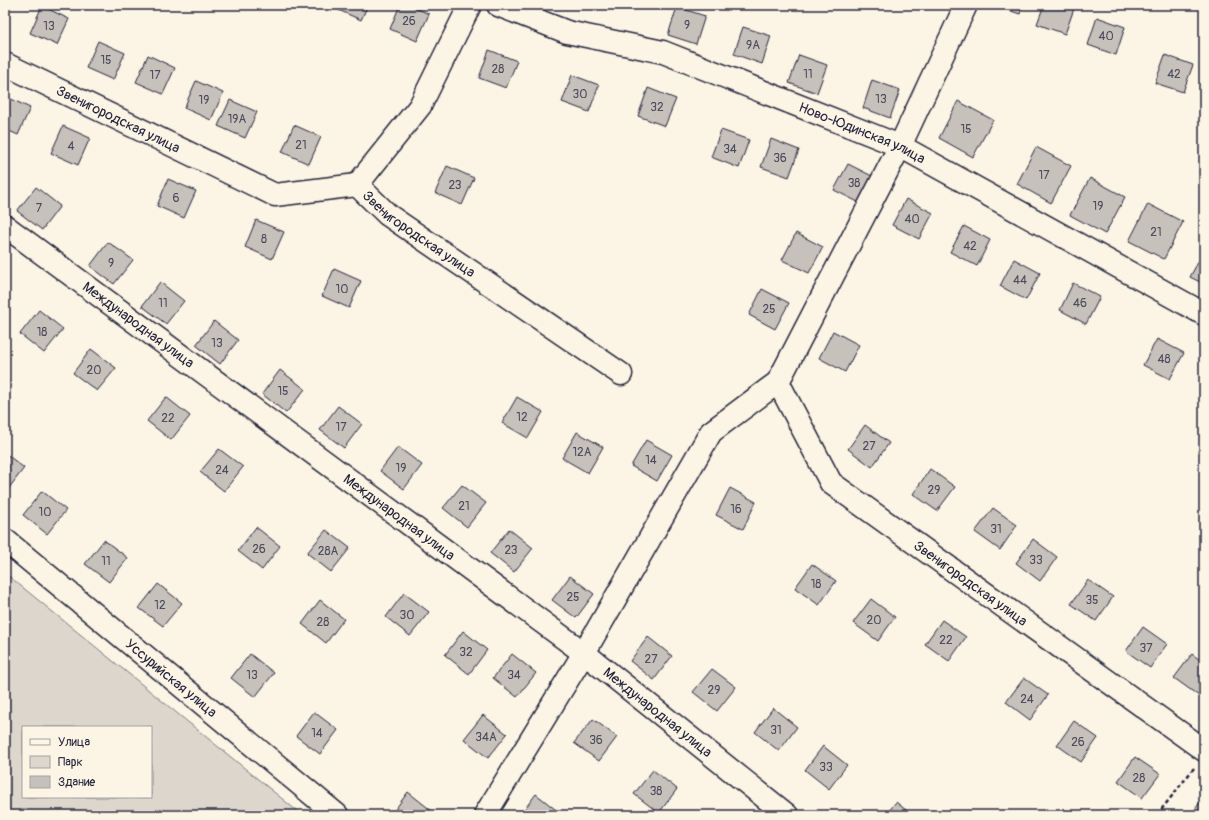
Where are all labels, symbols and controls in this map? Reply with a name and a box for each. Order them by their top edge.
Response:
house number: 26 [402,14,416,29]
house number: 9 [684,18,690,33]
house number: 13 [43,19,55,34]
house number: 40 [1098,29,1114,44]
house number: 9А [746,38,760,53]
house number: 15 [100,53,112,68]
house number: 28 [492,62,504,77]
house number: 11 [803,67,813,82]
house number: 42 [1167,67,1181,82]
house number: 17 [149,68,161,83]
street label: Звенигородская улица [54,82,183,156]
house number: 30 [573,87,587,102]
house number: 13 [875,92,887,107]
house number: 19 [199,93,209,108]
street label: Ново-Юдинская улица [796,98,928,167]
house number: 32 [650,100,664,115]
house number: 19А [228,112,247,127]
house number: 15 [960,122,972,137]
house number: 21 [295,138,307,153]
house number: 4 [68,139,75,154]
house number: 34 [723,142,737,157]
house number: 36 [773,151,787,166]
house number: 17 [1038,168,1050,183]
house number: 38 [848,176,860,191]
house number: 23 [448,178,462,193]
street label: Звенигородская улица [359,187,479,281]
house number: 6 [173,191,180,206]
house number: 19 [1093,199,1103,214]
house number: 7 [36,201,43,216]
house number: 40 [904,212,920,227]
house number: 21 [1150,225,1162,240]
house number: 8 [261,232,267,247]
house number: 42 [963,239,977,254]
house number: 9 [108,256,114,271]
house number: 44 [1013,273,1027,288]
street label: Международная улица [79,278,198,371]
house number: 10 [336,282,348,297]
house number: 11 [158,296,168,311]
house number: 46 [1073,296,1087,311]
house number: 25 [762,302,776,317]
house number: 18 [37,325,47,340]
house number: 13 [211,336,223,351]
house number: 48 [1157,352,1171,367]
house number: 20 [87,363,101,378]
house number: 15 [277,384,289,399]
house number: 12 [516,410,528,425]
house number: 22 [161,411,175,426]
house number: 17 [335,420,347,435]
house number: 27 [862,439,876,454]
house number: 12А [572,445,592,460]
house number: 14 [645,453,657,468]
house number: 19 [396,461,406,476]
house number: 24 [215,463,229,478]
street label: Международная улица [340,470,459,564]
house number: 29 [928,483,940,498]
house number: 21 [458,499,470,514]
house number: 16 [730,502,742,517]
house number: 10 [39,505,51,520]
house number: 31 [990,522,1002,537]
street label: Звенигородская улица [911,537,1031,629]
house number: 26 [252,542,266,557]
house number: 23 [504,543,518,558]
house number: 28А [318,544,338,559]
house number: 33 [1029,553,1043,568]
house number: 11 [101,554,111,569]
house number: 18 [811,577,821,592]
house number: 25 [566,590,580,605]
house number: 35 [1085,593,1099,608]
house number: 12 [154,598,166,613]
house number: 30 [400,608,414,623]
house number: 20 [867,613,881,628]
house number: 28 [317,615,329,630]
house number: 22 [939,633,953,648]
street label: Уссурийская улица [122,635,221,721]
house number: 37 [1139,641,1153,656]
house number: 32 [459,645,473,660]
house number: 27 [644,652,658,667]
street label: Международная улица [600,663,716,761]
house number: 13 [246,668,258,683]
house number: 34 [507,668,521,683]
house number: 29 [708,683,720,698]
house number: 24 [1020,692,1034,707]
house number: 31 [770,723,782,738]
legend [22,726,152,798]
house number: 14 [311,726,323,741]
house number: 34А [475,730,497,745]
house number: 36 [589,733,603,748]
text: Улица [58,735,90,750]
house number: 26 [1071,735,1085,750]
text: Парк [58,755,83,770]
house number: 33 [819,760,833,775]
house number: 28 [1133,771,1145,786]
text: Здание [58,775,95,790]
house number: 38 [650,784,662,799]

